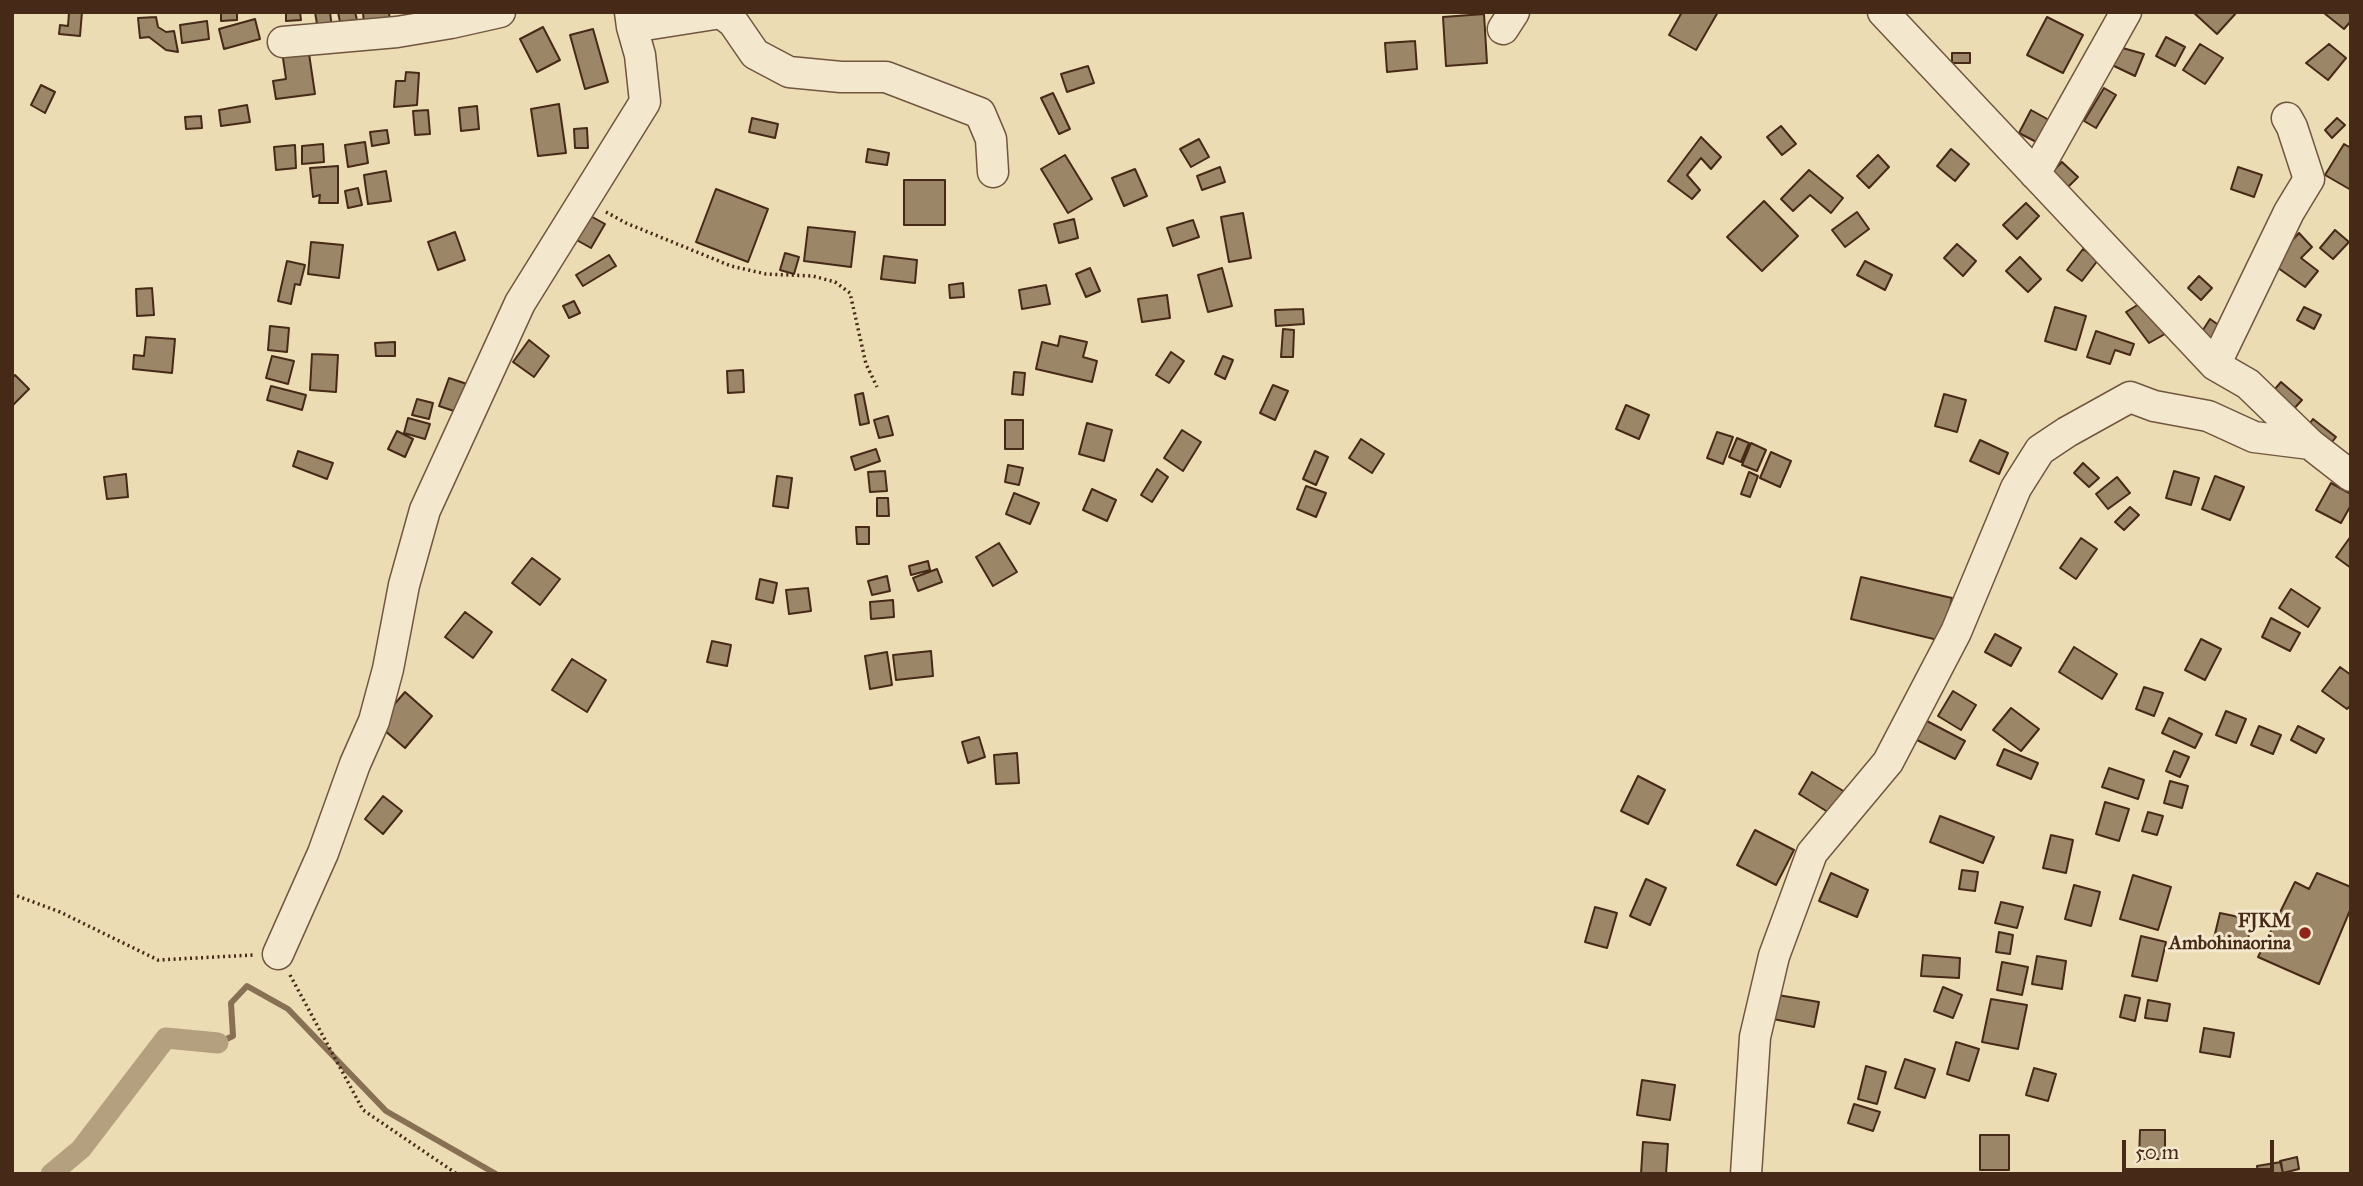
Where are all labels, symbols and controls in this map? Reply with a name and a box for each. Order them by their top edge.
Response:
place label: FJKM Ambohinaorina [2169,911,2291,955]
marker: FJKM Ambohinaorina [2297,925,2313,941]
scale bar [2125,1126,2277,1170]
text: 50 m [2135,1139,2179,1165]

